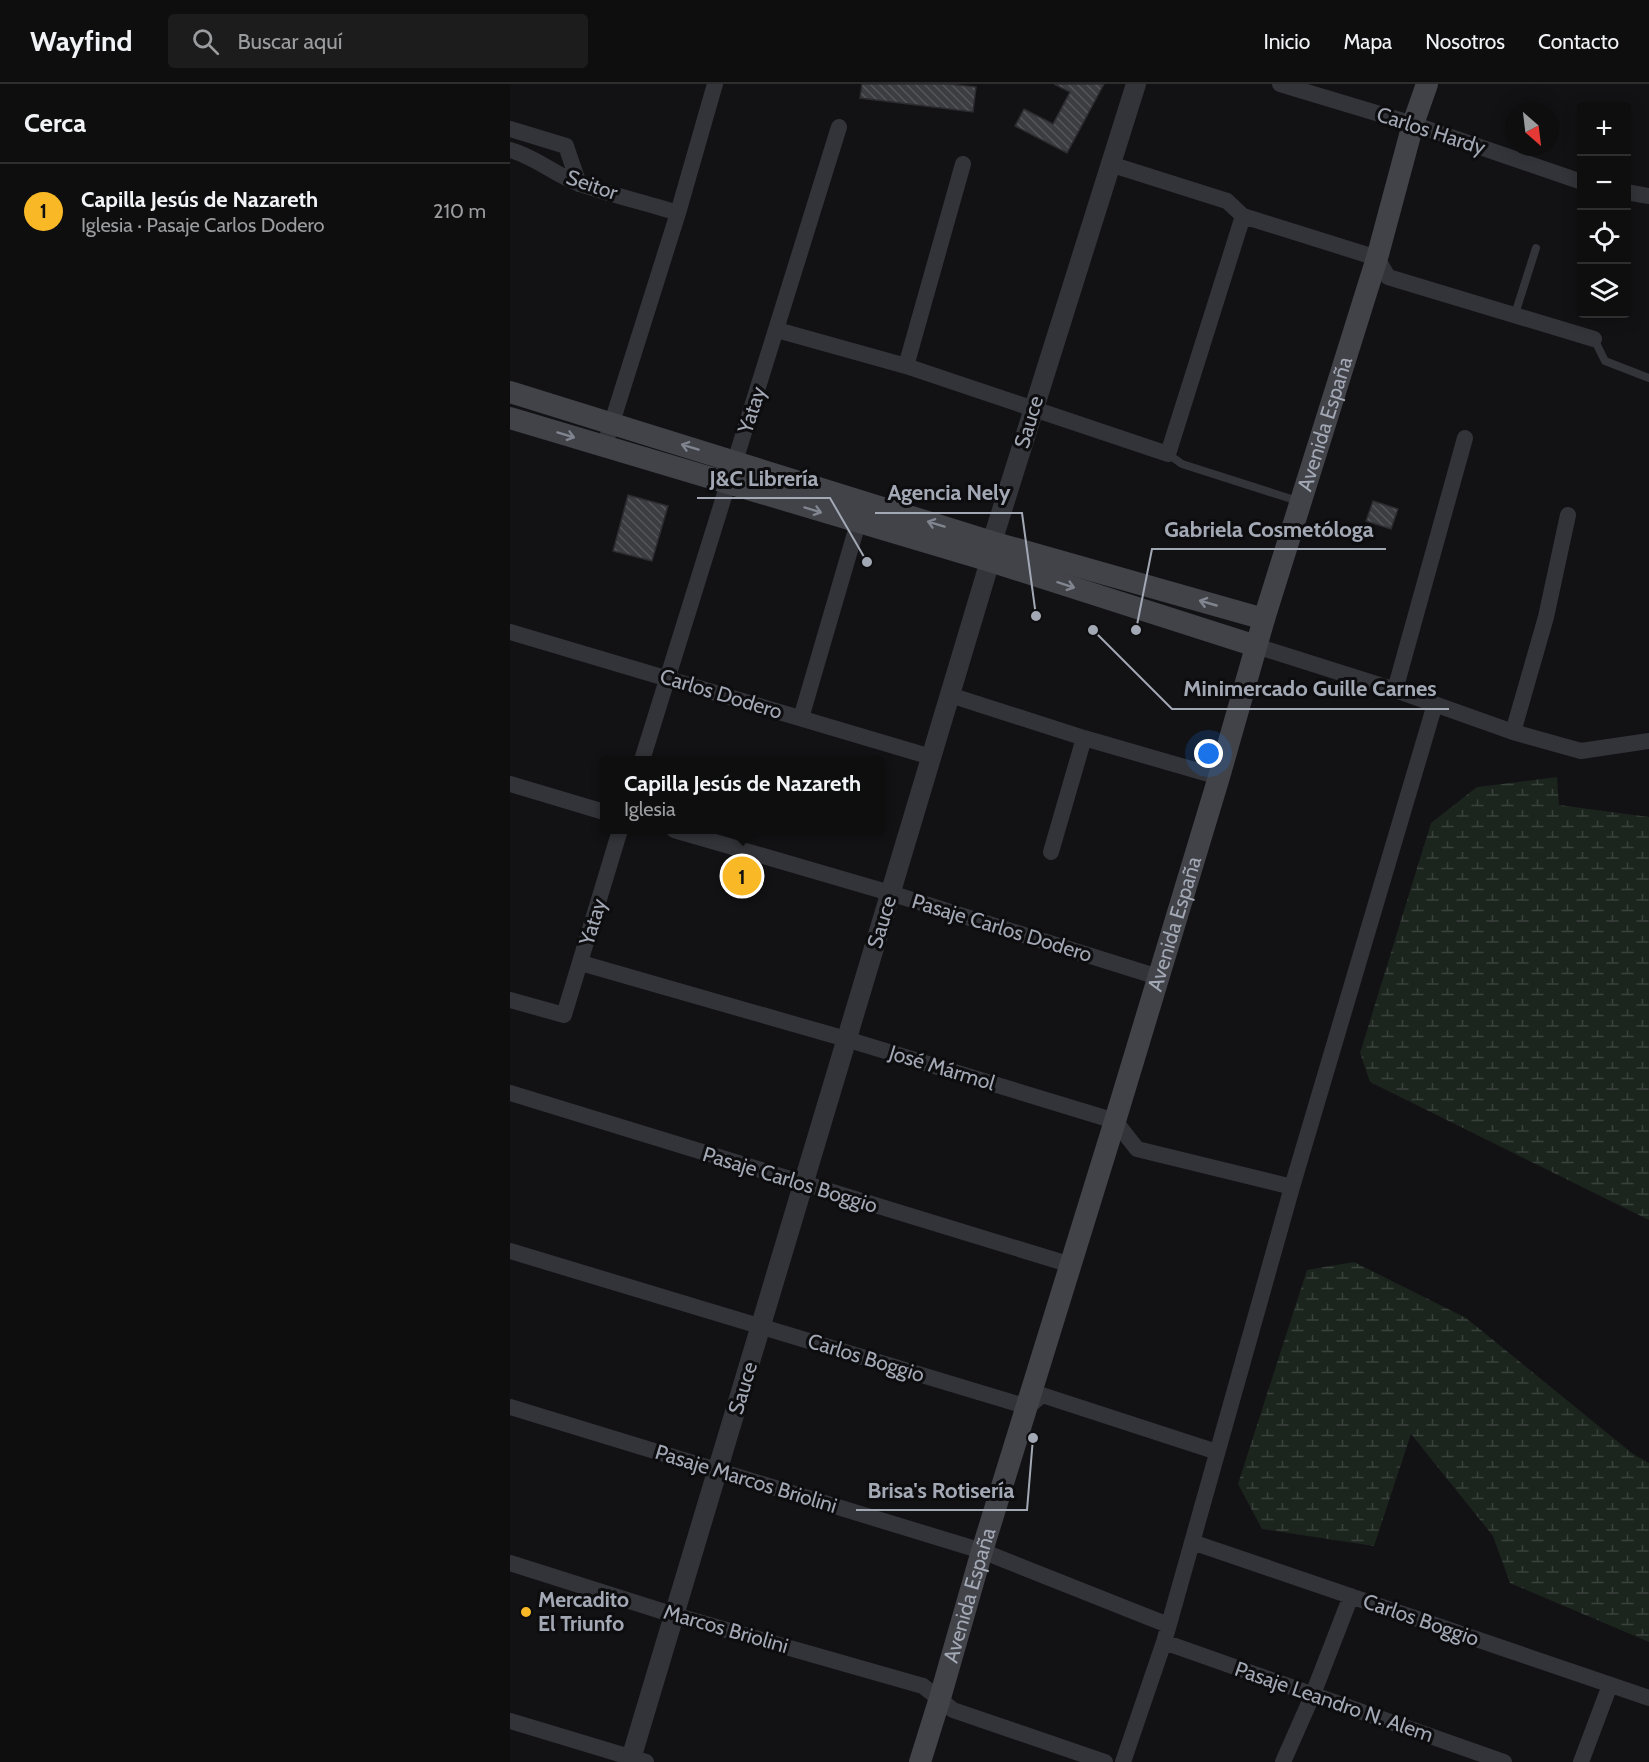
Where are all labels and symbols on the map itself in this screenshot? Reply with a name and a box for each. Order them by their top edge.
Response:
street label: Carlos Hardy [1374,101,1489,160]
north arrow [1505,102,1559,156]
street label: Seitor [563,164,621,205]
street label: Avenida España [1292,353,1357,494]
street label: Yatay [732,383,771,437]
street label: Sauce [1009,392,1048,451]
one-way arrow [556,430,575,441]
one-way arrow [681,441,700,452]
callout: J&C Librería [697,458,830,498]
text: J&C Librería [708,465,819,492]
callout: Agencia Nely [875,473,1022,513]
text: Agencia Nely [887,479,1011,506]
one-way arrow [803,505,822,516]
callout: Gabriela Cosmetóloga [1152,509,1386,549]
text: Gabriela Cosmetóloga [1164,516,1374,543]
one-way arrow [927,518,946,529]
one-way arrow [1056,580,1075,591]
one-way arrow [1199,597,1218,608]
street label: Carlos Dodero [657,663,785,724]
callout: Minimercado Guille Carnes [1172,669,1449,709]
text: Minimercado Guille Carnes [1183,675,1437,702]
your location [1194,739,1223,768]
street label: Avenida España [1142,853,1206,994]
pin: 1 [722,854,762,898]
street label: Pasaje Carlos Dodero [909,888,1095,968]
street label: Sauce [862,892,901,951]
street label: Yatay [573,895,612,949]
street label: José Mármol [885,1039,998,1095]
street label: Pasaje Carlos Boggio [699,1141,881,1219]
street label: Carlos Boggio [805,1328,928,1387]
street label: Sauce [723,1358,762,1417]
street label: Pasaje Marcos Briolini [652,1439,840,1519]
callout: Brisa's Rotisería [856,1470,1027,1510]
text: Brisa's Rotisería [868,1477,1014,1504]
street label: Avenida España [938,1524,1001,1666]
place label: Mercadito El Triunfo [538,1587,629,1636]
street label: Carlos Boggio [1360,1588,1482,1651]
street label: Marcos Briolini [661,1599,791,1658]
marker: Mercadito El Triunfo [519,1605,533,1619]
street label: Pasaje Leandro N. Alem [1231,1656,1437,1748]

